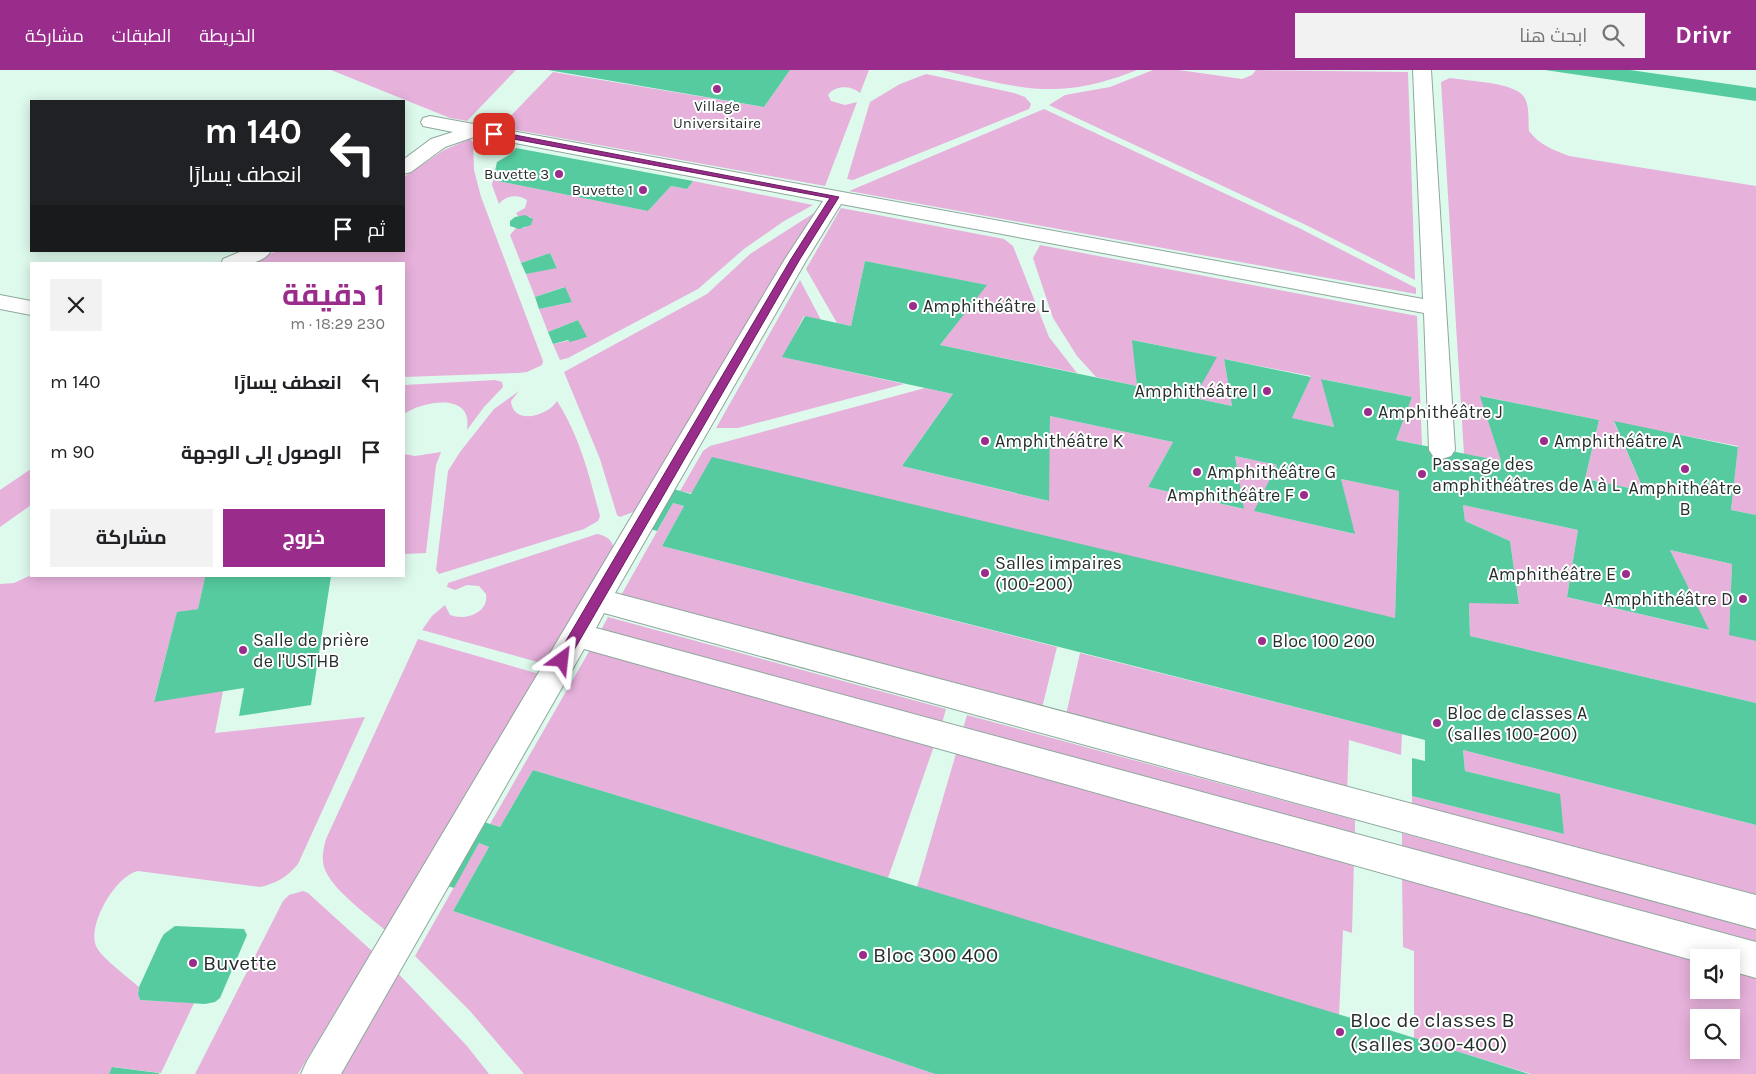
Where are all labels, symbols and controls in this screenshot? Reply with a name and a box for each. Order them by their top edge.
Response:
search box [1295,13,1645,58]
icon: search [1599,21,1627,49]
text: Drivr [1675,21,1731,49]
text: مشاركة [25,25,84,47]
text: الطبقات [112,25,171,47]
text: الخريطة [199,25,256,47]
text: ابحث هنا [1519,25,1587,47]
marker: Village Universitaire [711,83,723,95]
place label: Village Universitaire [673,97,761,132]
text: 140 m [204,111,302,152]
pin [473,113,515,155]
icon: left [320,120,385,185]
icon: arrive [480,120,508,148]
text: انعطف يسارًا [188,162,302,188]
place label: Buvette 3 [484,165,549,183]
marker: Buvette 3 [553,168,565,180]
place label: Buvette 1 [572,181,633,199]
marker: Buvette 1 [637,184,649,196]
icon: arrive [329,215,357,243]
text: ثم [367,219,385,241]
text: 1 دقيقة [282,277,385,313]
button: close [50,279,102,331]
place label: Amphithéâtre L [923,295,1050,317]
marker: Amphithéâtre L [907,300,919,312]
text: 230 m · 18:29 [290,314,385,333]
icon: left [357,368,385,396]
text: 140 m [50,371,100,393]
text: انعطف يسارًا [234,372,342,394]
place label: Amphithéâtre I [1134,380,1257,402]
marker: Amphithéâtre I [1261,385,1273,397]
place label: Amphithéâtre J [1378,401,1503,423]
marker: Amphithéâtre J [1362,406,1374,418]
place label: Amphithéâtre K [995,430,1124,452]
place label: Amphithéâtre A [1554,430,1682,452]
marker: Amphithéâtre K [979,435,991,447]
marker: Amphithéâtre A [1538,435,1550,447]
icon: arrive [357,438,385,466]
text: 90 m [50,441,95,463]
text: الوصول إلى الوجهة [181,442,342,464]
place label: Passage des amphithéâtres de A à L [1432,453,1621,496]
place label: Amphithéâtre G [1207,461,1336,483]
marker: Amphithéâtre B [1679,463,1691,475]
marker: Amphithéâtre G [1191,466,1203,478]
marker: Passage des amphithéâtres de A à L [1416,468,1428,480]
place label: Amphithéâtre B [1628,477,1742,520]
place label: Amphithéâtre F [1167,484,1294,506]
marker: Amphithéâtre F [1298,489,1310,501]
button: مشاركة [50,509,213,567]
button: خروج [223,509,385,567]
place label: Salles impaires (100-200) [995,552,1122,595]
place label: Amphithéâtre E [1488,563,1616,585]
marker: Salles impaires (100-200) [979,567,991,579]
marker: Amphithéâtre E [1620,568,1632,580]
place label: Amphithéâtre D [1604,588,1733,610]
marker: Amphithéâtre D [1737,593,1749,605]
place label: Salle de prière de l'USTHB [253,629,369,672]
place label: Bloc 100 200 [1272,630,1375,652]
position arrow [535,633,587,685]
marker: Bloc 100 200 [1256,635,1268,647]
marker: Salle de prière de l'USTHB [237,644,249,656]
place label: Bloc de classes A (salles 100-200) [1447,702,1587,745]
marker: Bloc de classes A (salles 100-200) [1431,717,1443,729]
place label: Bloc 300 400 [873,943,998,967]
marker: Bloc 300 400 [857,949,869,961]
map controls [1690,949,1740,1059]
button: sound [1690,949,1740,999]
place label: Buvette [203,951,277,975]
marker: Buvette [187,957,199,969]
place label: Bloc de classes B (salles 300-400) [1350,1008,1515,1056]
button: search [1690,1009,1740,1059]
marker: Bloc de classes B (salles 300-400) [1334,1026,1346,1038]

